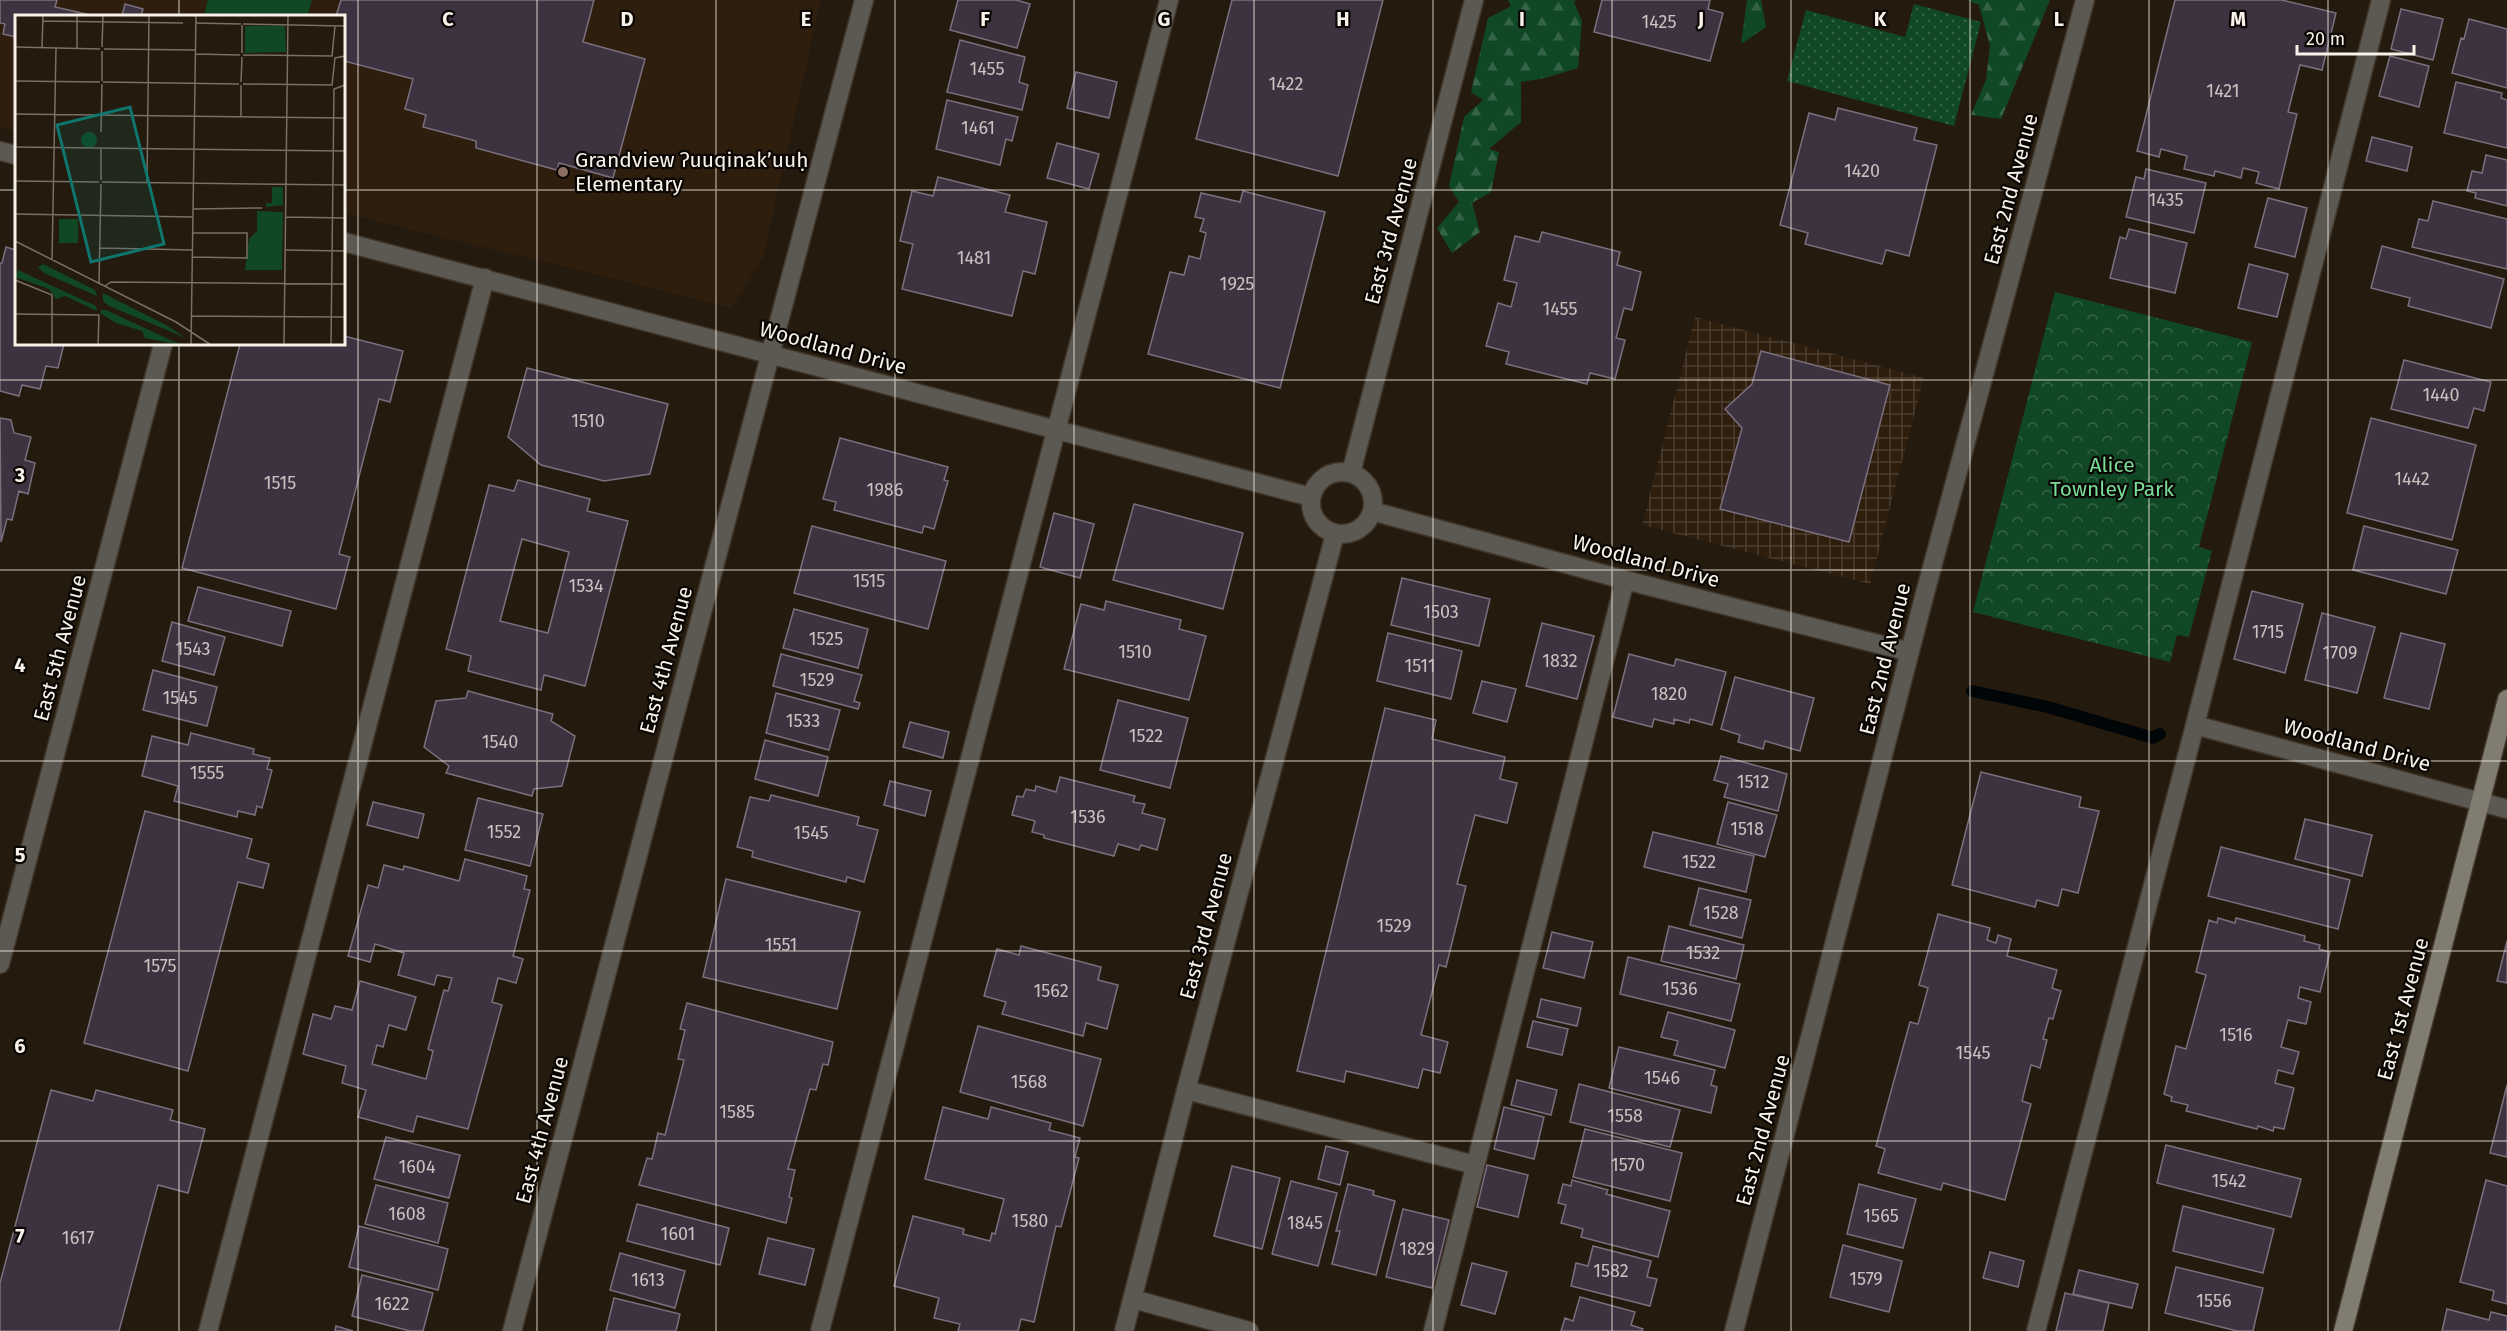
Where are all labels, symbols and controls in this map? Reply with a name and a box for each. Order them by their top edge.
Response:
text: C [442,7,454,31]
text: D [620,7,634,31]
text: E [801,7,811,31]
text: F [980,7,990,31]
text: G [1158,7,1170,31]
text: H [1336,7,1350,31]
text: I [1519,7,1525,31]
text: J [1697,7,1704,31]
text: K [1874,7,1887,31]
text: L [2054,7,2064,31]
text: M [2230,7,2246,31]
house number: 1425 [1642,11,1676,33]
inset map [15,15,345,345]
scale bar [2297,18,2414,56]
text: 20 m [2306,28,2345,50]
house number: 1455 [969,58,1005,80]
house number: 1422 [1269,73,1303,95]
house number: 1421 [2206,80,2240,102]
street label: East 2nd Avenue [1978,110,2044,268]
house number: 1461 [961,117,995,139]
place label: Grandview ʔuuqinak’uuḥ Elementary [575,147,808,197]
street label: East 3rd Avenue [1359,155,1423,307]
house number: 1420 [1844,160,1880,182]
marker: Grandview ʔuuqinak’uuḥ Elementary [556,165,570,179]
house number: 1435 [2148,189,2184,211]
house number: 1481 [957,247,991,269]
house number: 1925 [1220,273,1254,295]
house number: 1455 [1542,298,1578,320]
street label: Woodland Drive [757,316,909,380]
house number: 1440 [2423,384,2460,406]
house number: 1510 [571,410,605,432]
park label: Alice Townley Park [2050,452,2174,502]
text: 3 [14,463,25,487]
house number: 1442 [2394,468,2430,490]
house number: 1515 [264,472,296,494]
house number: 1986 [867,479,903,501]
street label: Woodland Drive [1570,529,1722,593]
house number: 1515 [853,570,885,592]
street label: East 5th Avenue [28,572,92,724]
house number: 1534 [568,575,604,597]
street label: East 2nd Avenue [1854,580,1916,738]
street label: East 4th Avenue [634,583,698,737]
house number: 1503 [1423,601,1459,623]
house number: 1715 [2252,621,2284,643]
house number: 1525 [809,628,843,650]
house number: 1543 [175,638,211,660]
house number: 1510 [1118,641,1152,663]
house number: 1709 [2323,642,2357,664]
house number: 1832 [1542,650,1578,672]
text: 4 [14,653,26,677]
house number: 1511 [1404,655,1436,677]
house number: 1529 [800,669,834,691]
house number: 1820 [1651,683,1687,705]
house number: 1545 [162,687,198,709]
house number: 1533 [786,710,820,732]
street label: Woodland Drive [2281,713,2433,777]
house number: 1522 [1129,725,1163,747]
house number: 1540 [482,731,518,753]
house number: 1555 [190,762,224,784]
house number: 1512 [1737,771,1769,793]
house number: 1536 [1070,806,1106,828]
house number: 1518 [1730,818,1764,840]
house number: 1552 [487,821,521,843]
house number: 1545 [793,822,829,844]
text: 5 [15,843,26,867]
street label: East 3rd Avenue [1174,850,1238,1002]
house number: 1522 [1682,851,1716,873]
house number: 1528 [1703,902,1739,924]
house number: 1529 [1377,915,1411,937]
house number: 1551 [765,934,797,956]
street label: East 1st Avenue [2371,935,2435,1083]
house number: 1532 [1686,942,1720,964]
house number: 1575 [143,955,177,977]
house number: 1536 [1662,978,1698,1000]
house number: 1562 [1033,980,1069,1002]
house number: 1516 [2219,1024,2253,1046]
text: 6 [14,1034,26,1058]
house number: 1545 [1955,1042,1991,1064]
street label: East 2nd Avenue [1730,1051,1796,1209]
street label: East 4th Avenue [510,1053,574,1207]
house number: 1546 [1644,1067,1680,1089]
house number: 1568 [1011,1071,1047,1093]
house number: 1585 [719,1101,755,1123]
house number: 1558 [1607,1105,1643,1127]
house number: 1570 [1611,1154,1645,1176]
house number: 1604 [398,1156,436,1178]
house number: 1542 [2212,1170,2247,1192]
house number: 1608 [388,1203,426,1225]
house number: 1565 [1863,1205,1899,1227]
house number: 1580 [1012,1210,1048,1232]
house number: 1845 [1287,1212,1323,1234]
house number: 1601 [661,1223,695,1245]
text: 7 [15,1224,25,1248]
house number: 1617 [62,1227,94,1249]
house number: 1829 [1399,1238,1435,1260]
house number: 1582 [1593,1260,1629,1282]
house number: 1579 [1849,1268,1883,1290]
house number: 1613 [631,1269,665,1291]
house number: 1556 [2196,1290,2232,1312]
house number: 1622 [375,1293,410,1315]

